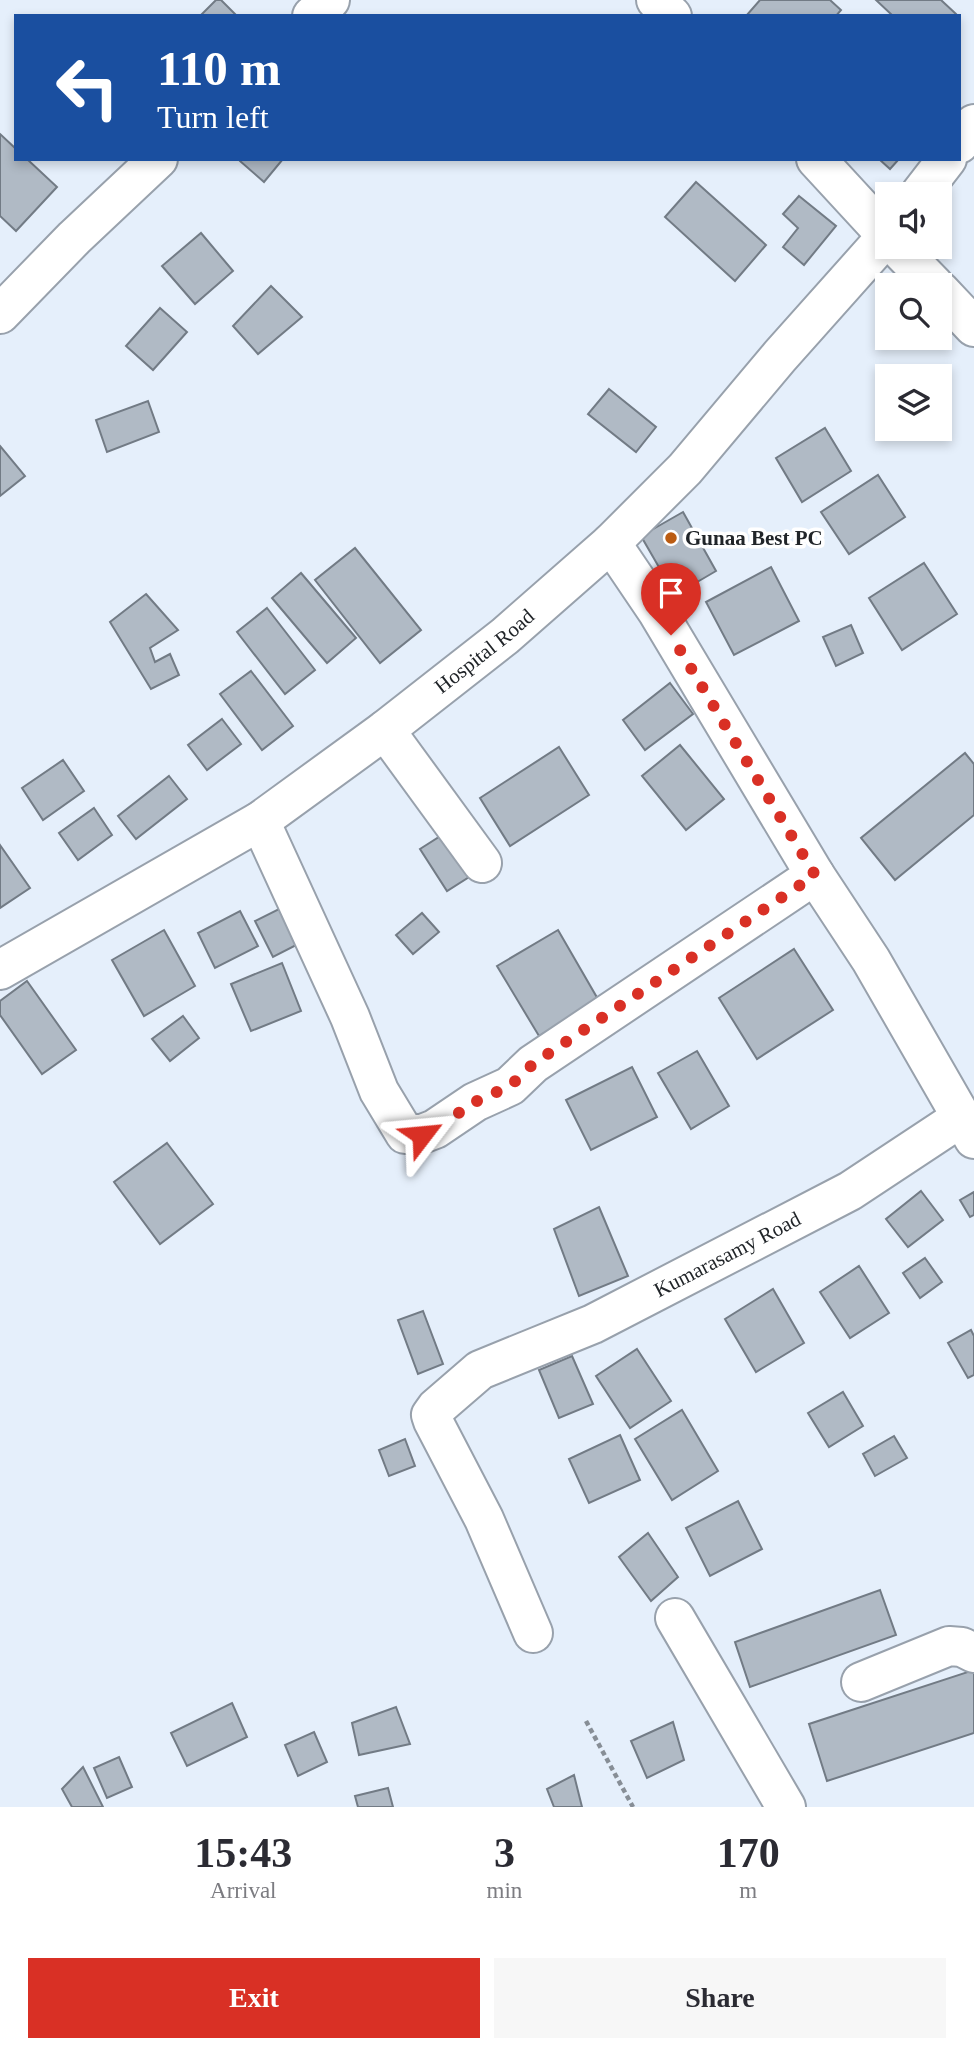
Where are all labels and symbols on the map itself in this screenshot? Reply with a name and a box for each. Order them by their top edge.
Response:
place label: Gunaa Best PC [685,526,823,550]
marker: Gunaa Best PC [663,530,679,546]
pin [641,563,701,635]
street label: Hospital Road [430,604,539,699]
position arrow [385,1098,459,1172]
street label: Kumarasamy Road [650,1206,805,1302]

